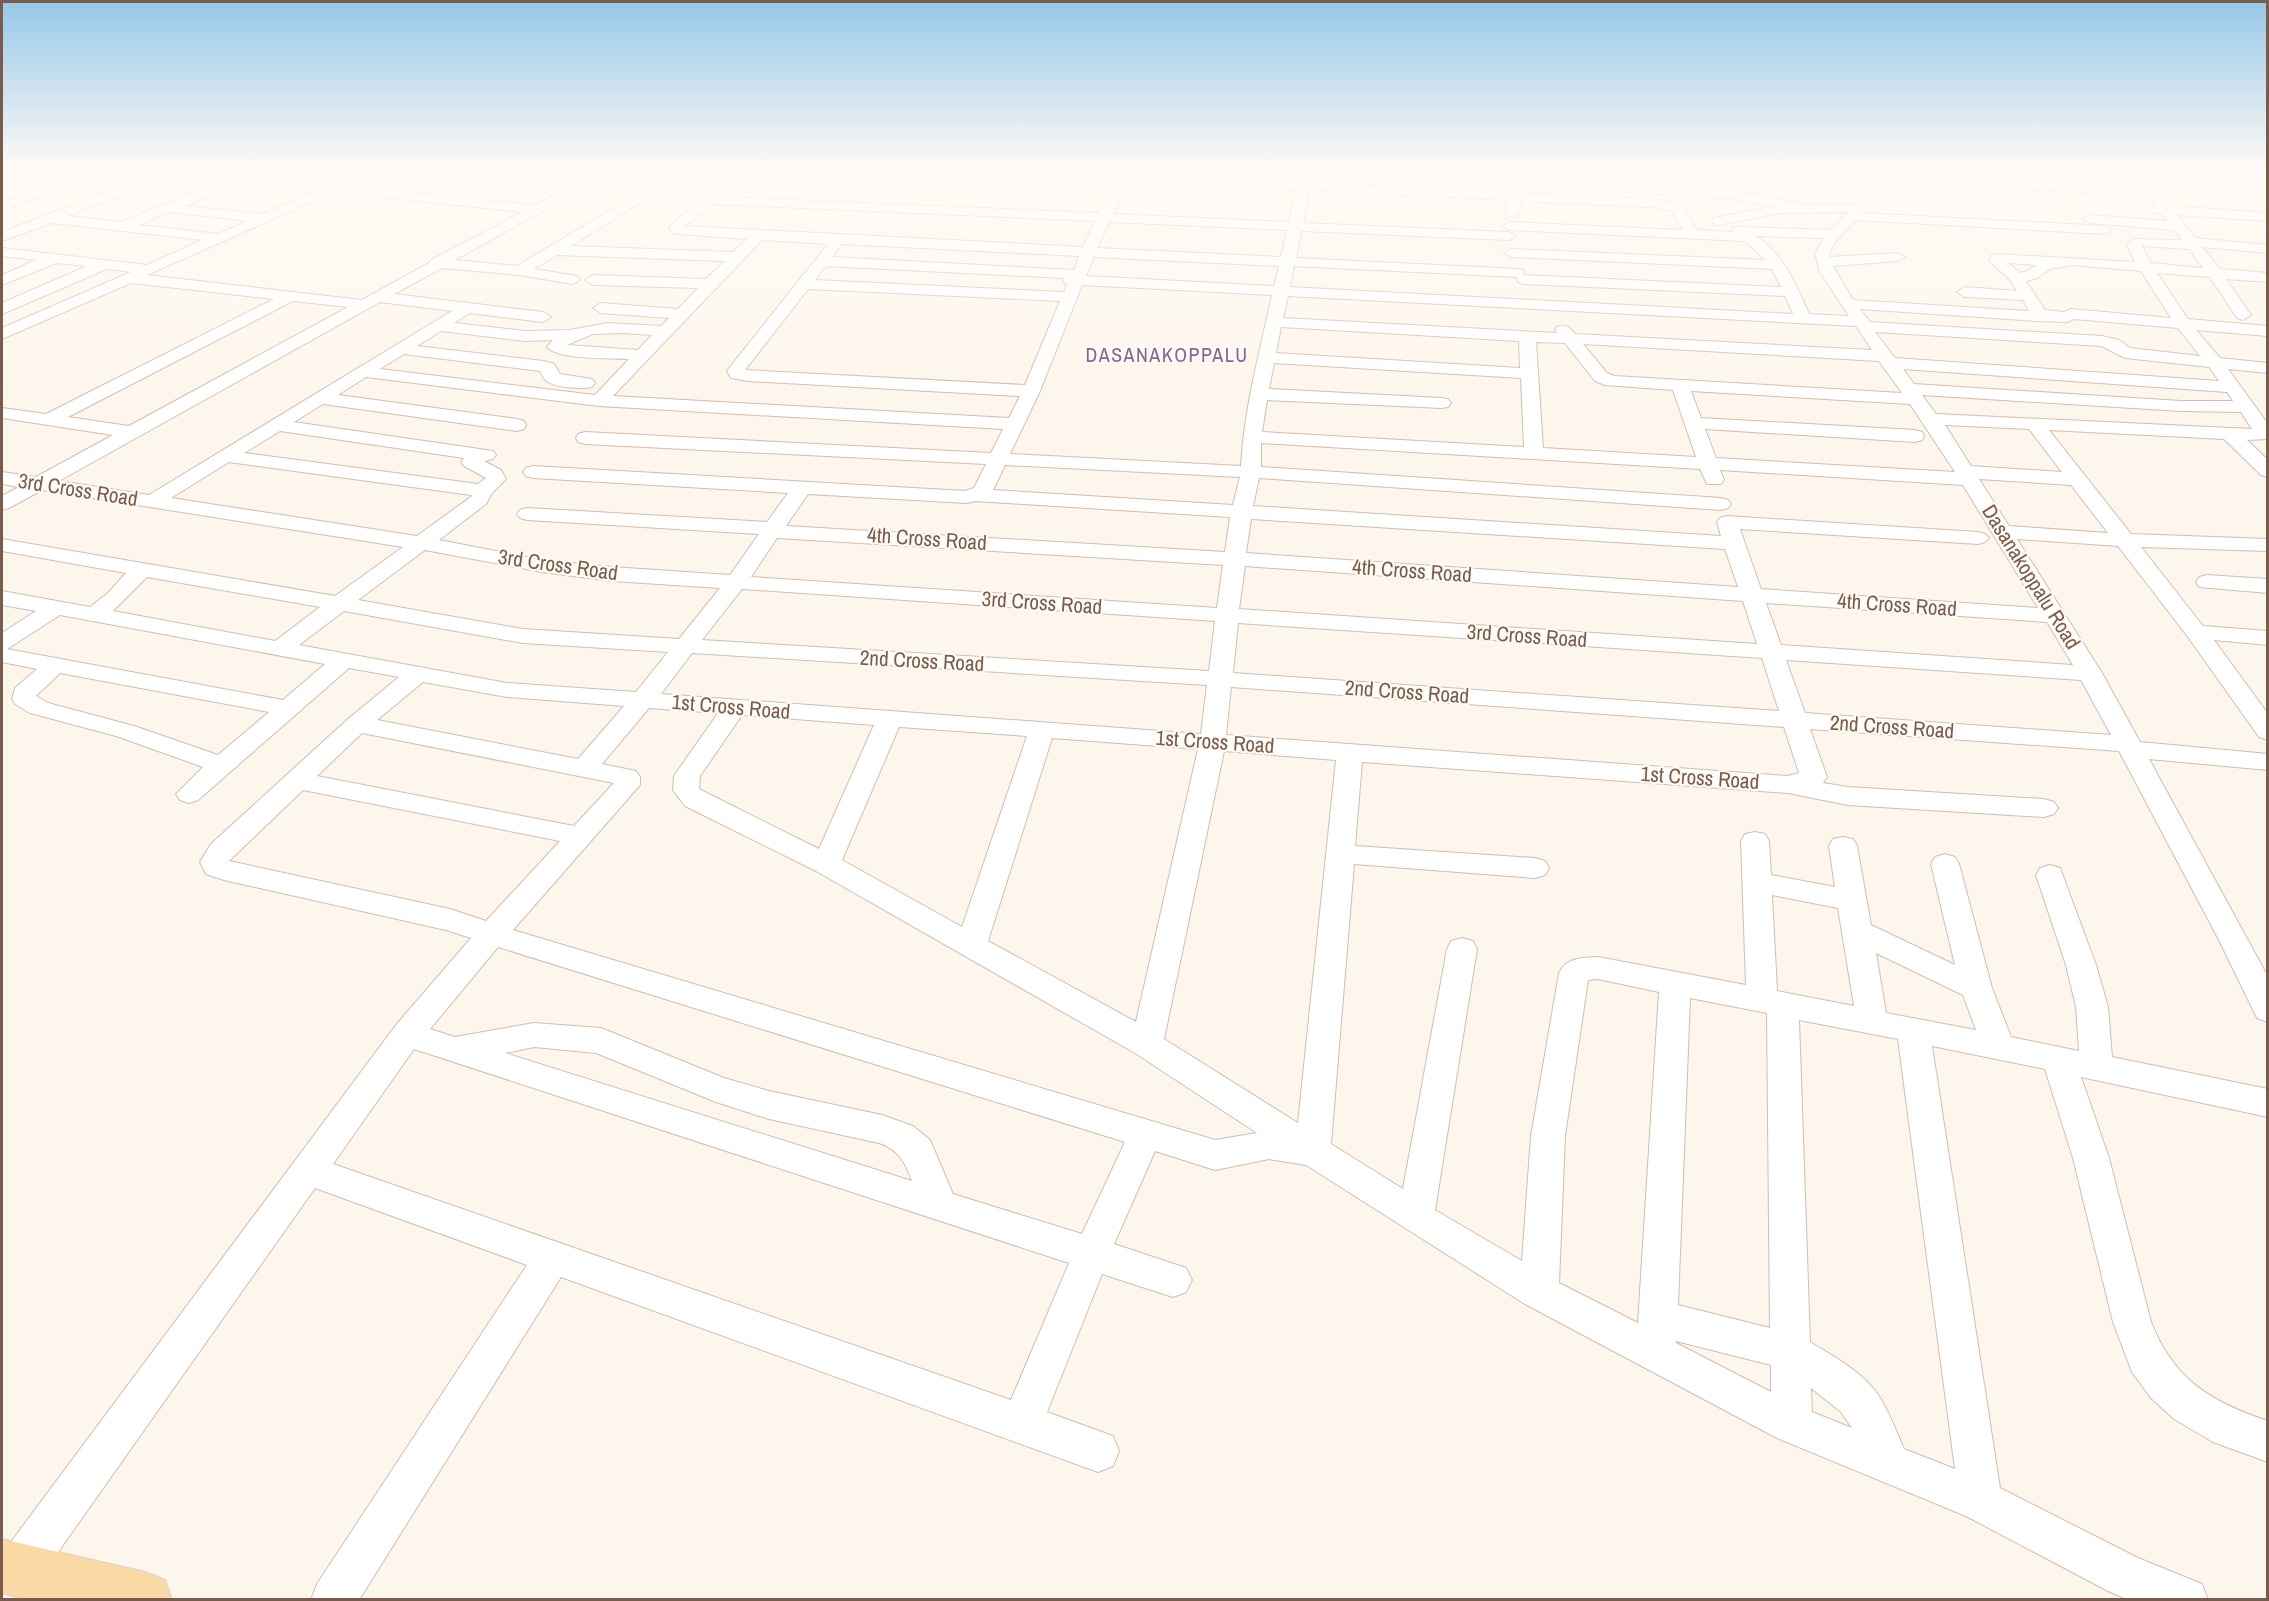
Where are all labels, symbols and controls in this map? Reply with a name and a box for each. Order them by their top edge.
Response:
district label: DASANAKOPPALU [1085,341,1249,368]
street label: 3rd Cross Road [16,466,140,513]
street label: Dasanakoppalu Road [1975,499,2088,655]
street label: 4th Cross Road [866,520,988,557]
street label: 3rd Cross Road [496,542,620,587]
street label: 4th Cross Road [1351,552,1473,589]
street label: 3rd Cross Road [981,584,1103,621]
street label: 4th Cross Road [1836,586,1958,623]
street label: 3rd Cross Road [1466,617,1588,654]
street label: 2nd Cross Road [859,643,985,678]
street label: 2nd Cross Road [1344,673,1470,710]
street label: 1st Cross Road [671,687,791,726]
street label: 2nd Cross Road [1829,708,1955,745]
street label: 1st Cross Road [1155,723,1275,760]
street label: 1st Cross Road [1640,759,1760,796]

